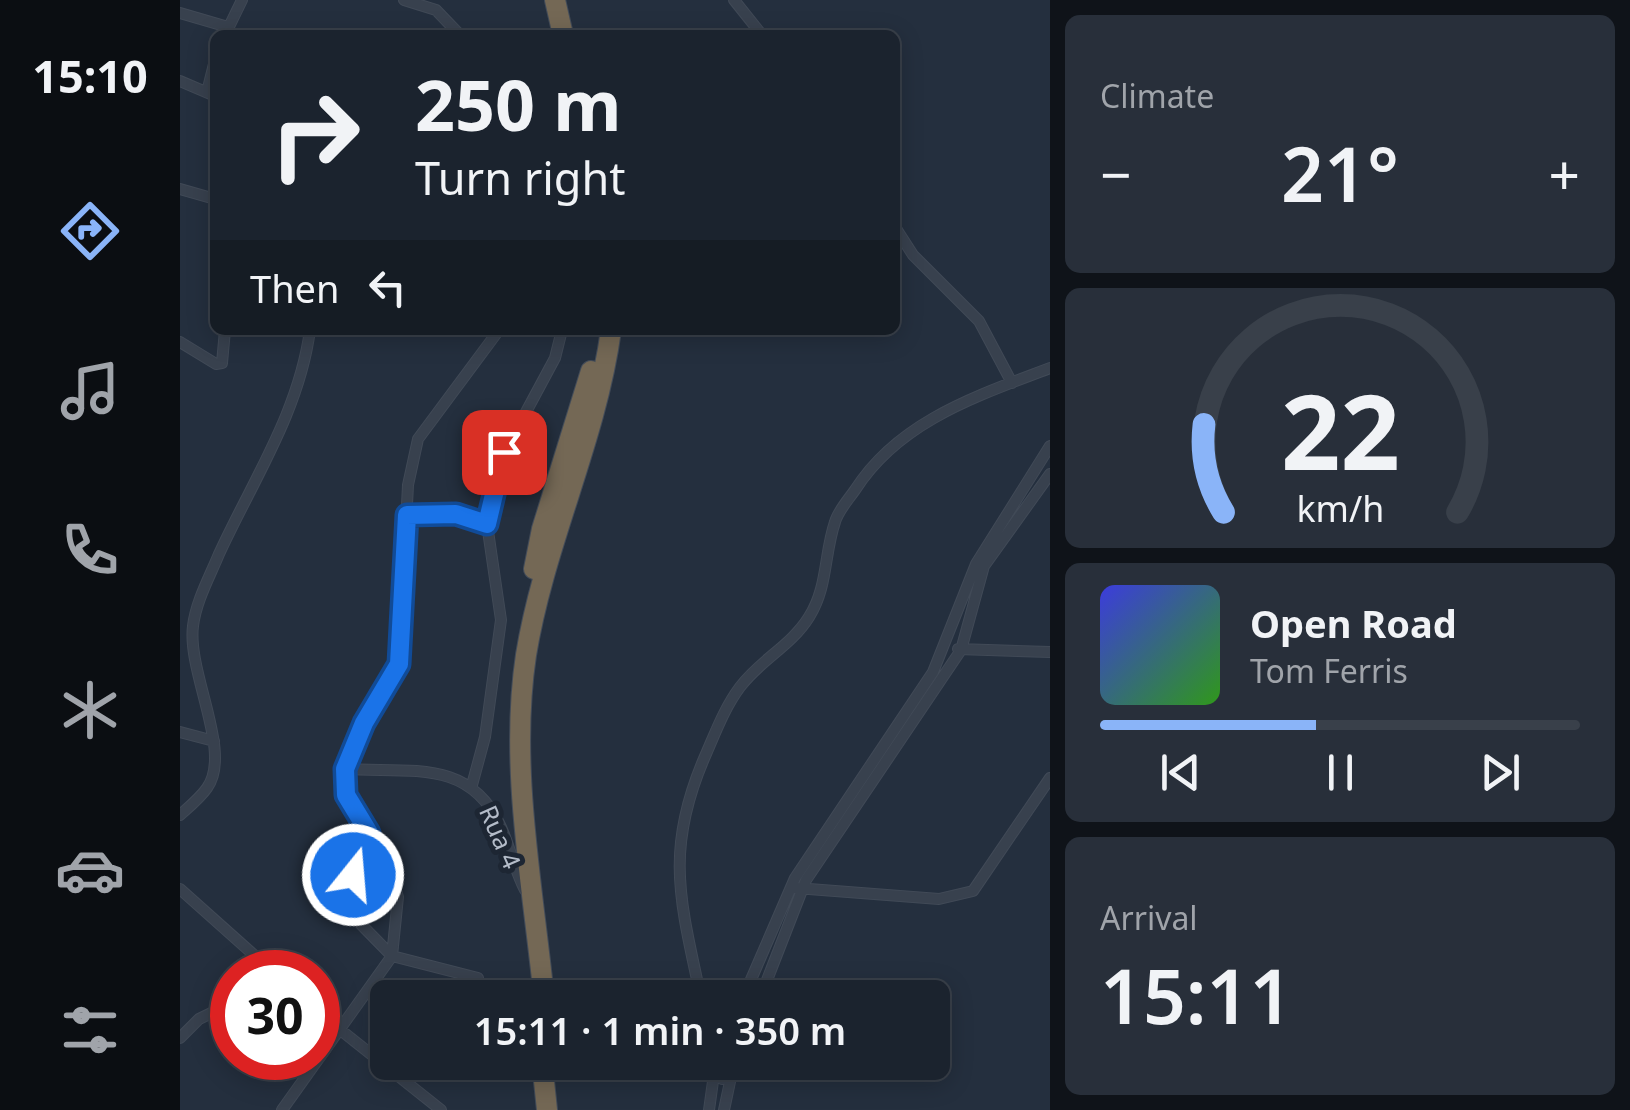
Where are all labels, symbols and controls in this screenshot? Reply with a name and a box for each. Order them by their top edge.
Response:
text: 15:10 [32,45,148,106]
text: 250 m [415,56,622,152]
icon: right [250,70,380,200]
text: Climate [1100,74,1214,117]
text: 21° [1281,122,1399,224]
text: − [1100,136,1131,211]
text: + [1549,136,1580,211]
text: Turn right [415,147,626,208]
icon: directions [55,196,125,266]
icon: left [360,260,415,315]
text: Then [250,262,340,314]
icon: music [55,356,125,426]
text: 22 [1281,359,1399,500]
pin [462,410,547,495]
icon: arrive [477,425,532,480]
text: km/h [1296,484,1384,532]
icon: phone [55,515,125,585]
text: Open Road [1250,597,1457,649]
text: Tom Ferris [1250,649,1408,692]
icon: climate [55,675,125,745]
icon: previous [1153,745,1208,800]
icon: pause [1313,745,1368,800]
icon: next [1473,745,1528,800]
street label: Rua 4 [472,800,530,874]
position arrow [301,823,405,927]
icon: car [55,835,125,905]
text: Arrival [1100,896,1198,939]
text: 15:11 [1100,944,1292,1046]
speed limit sign: 30 [210,950,340,1080]
icon: filters [55,995,125,1065]
text: 15:11 · 1 min · 350 m [474,1004,846,1056]

